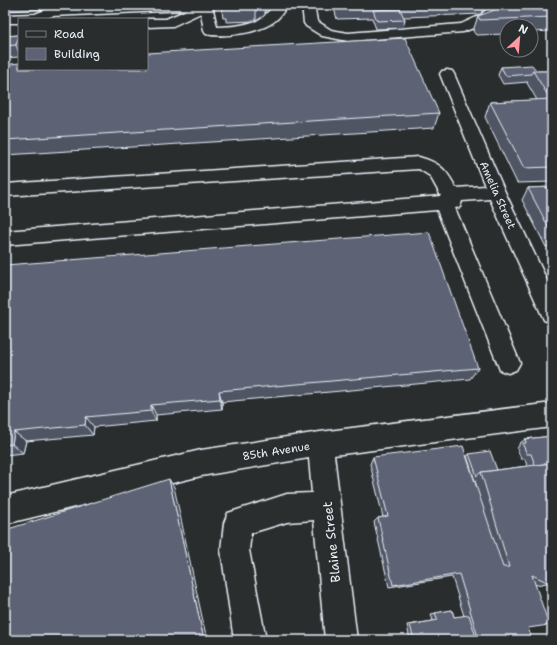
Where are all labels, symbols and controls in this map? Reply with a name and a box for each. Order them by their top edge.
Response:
legend [18,18,148,70]
north arrow [499,18,539,58]
text: N [516,21,531,38]
text: Road [54,26,85,42]
text: Building [54,46,100,62]
street label: Amelia Street [476,159,519,232]
street label: 85th Avenue [241,439,311,464]
street label: Blaine Street [319,500,344,583]

